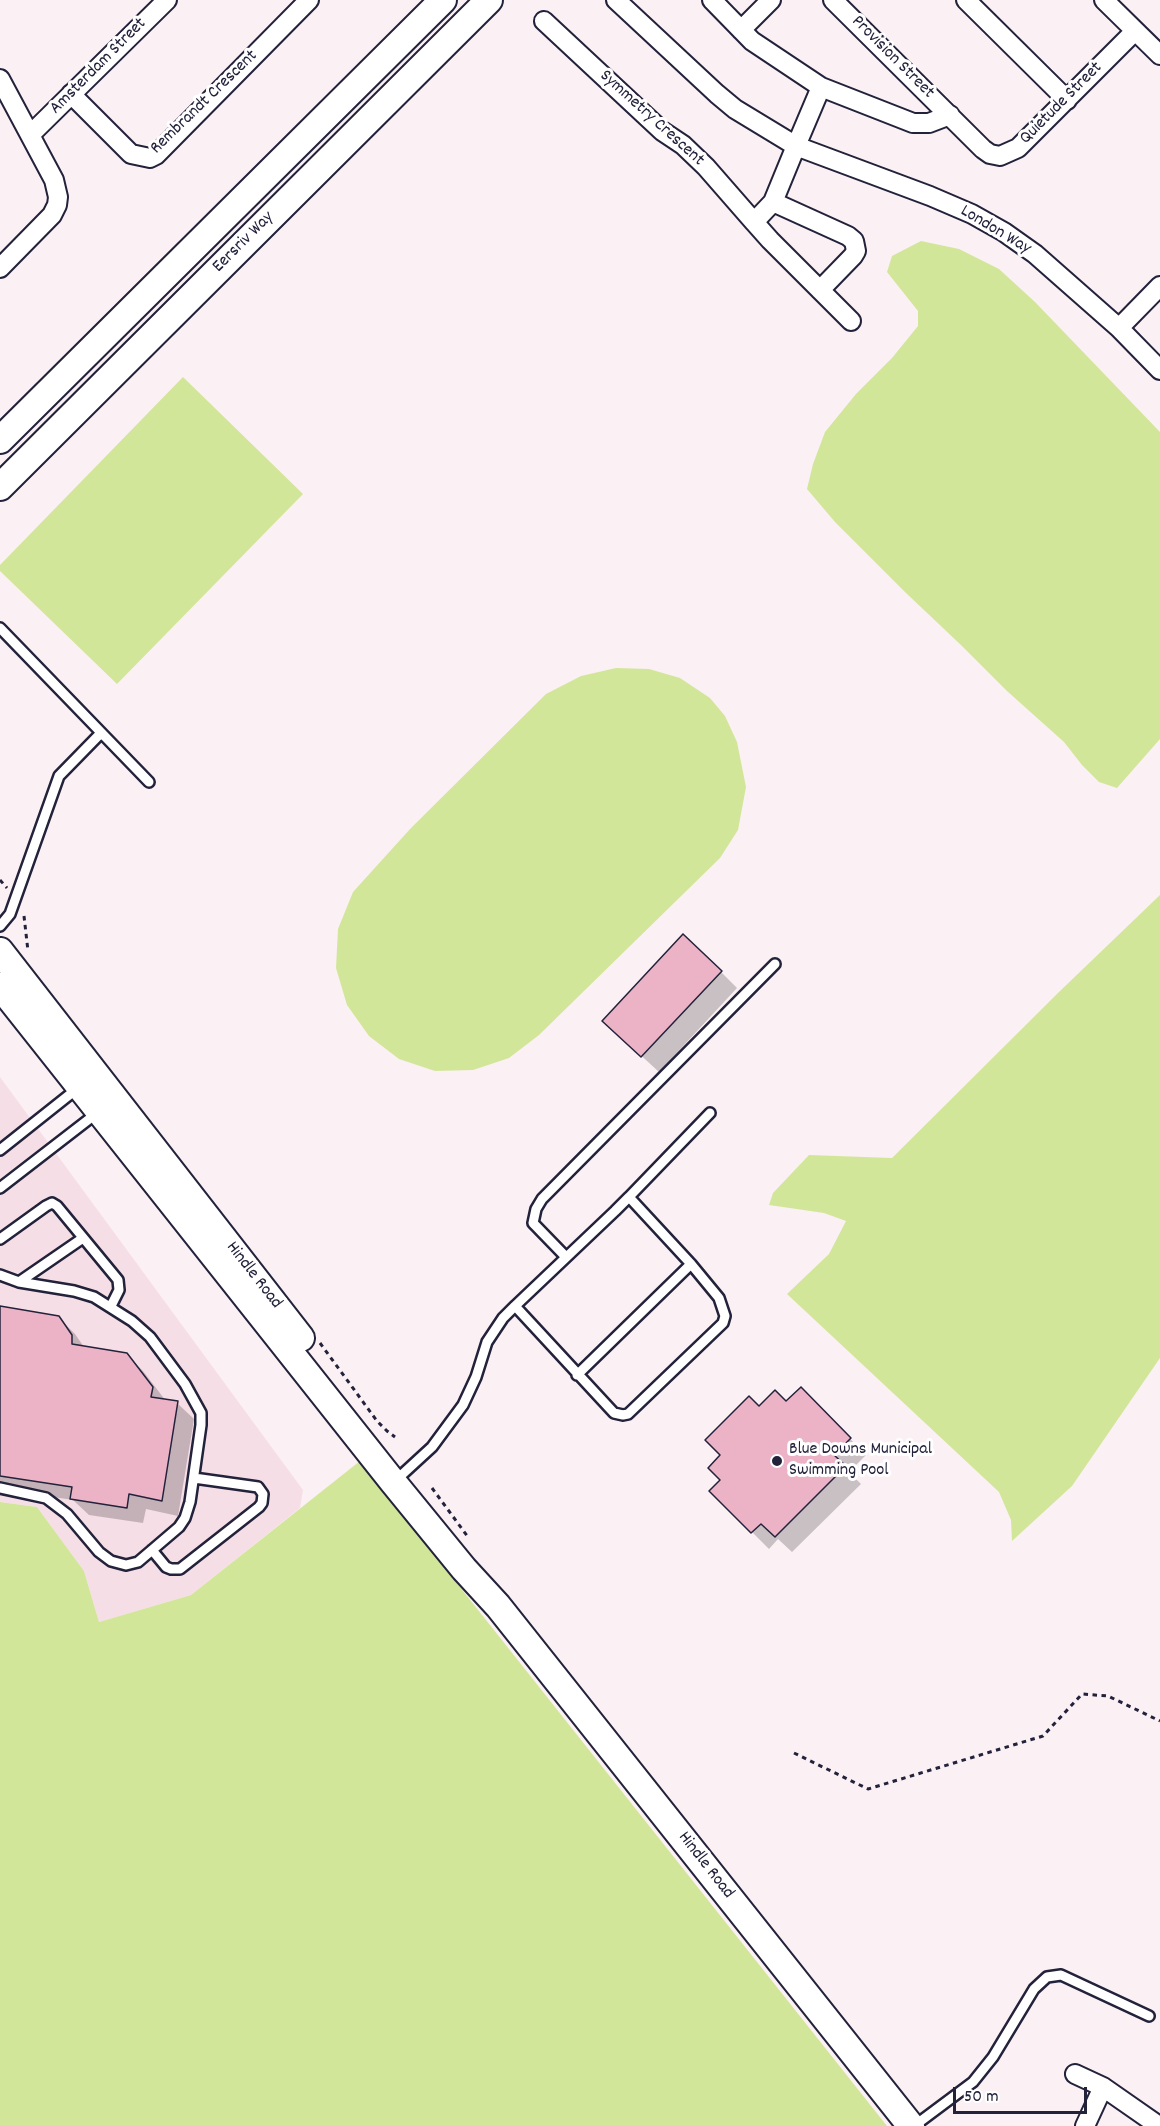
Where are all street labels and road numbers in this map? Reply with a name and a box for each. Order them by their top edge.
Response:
street label: Provision Street [846,12,938,104]
street label: Amsterdam Street [46,14,152,120]
street label: Rembrandt Crescent [147,46,263,160]
street label: Quietude Street [1016,58,1108,150]
street label: Symmetry Crescent [594,66,708,172]
street label: London Way [956,201,1034,261]
street label: Eersriv Way [209,208,279,278]
street label: Hindle Road [220,1238,286,1314]
street label: Hindle Road [672,1828,738,1904]

